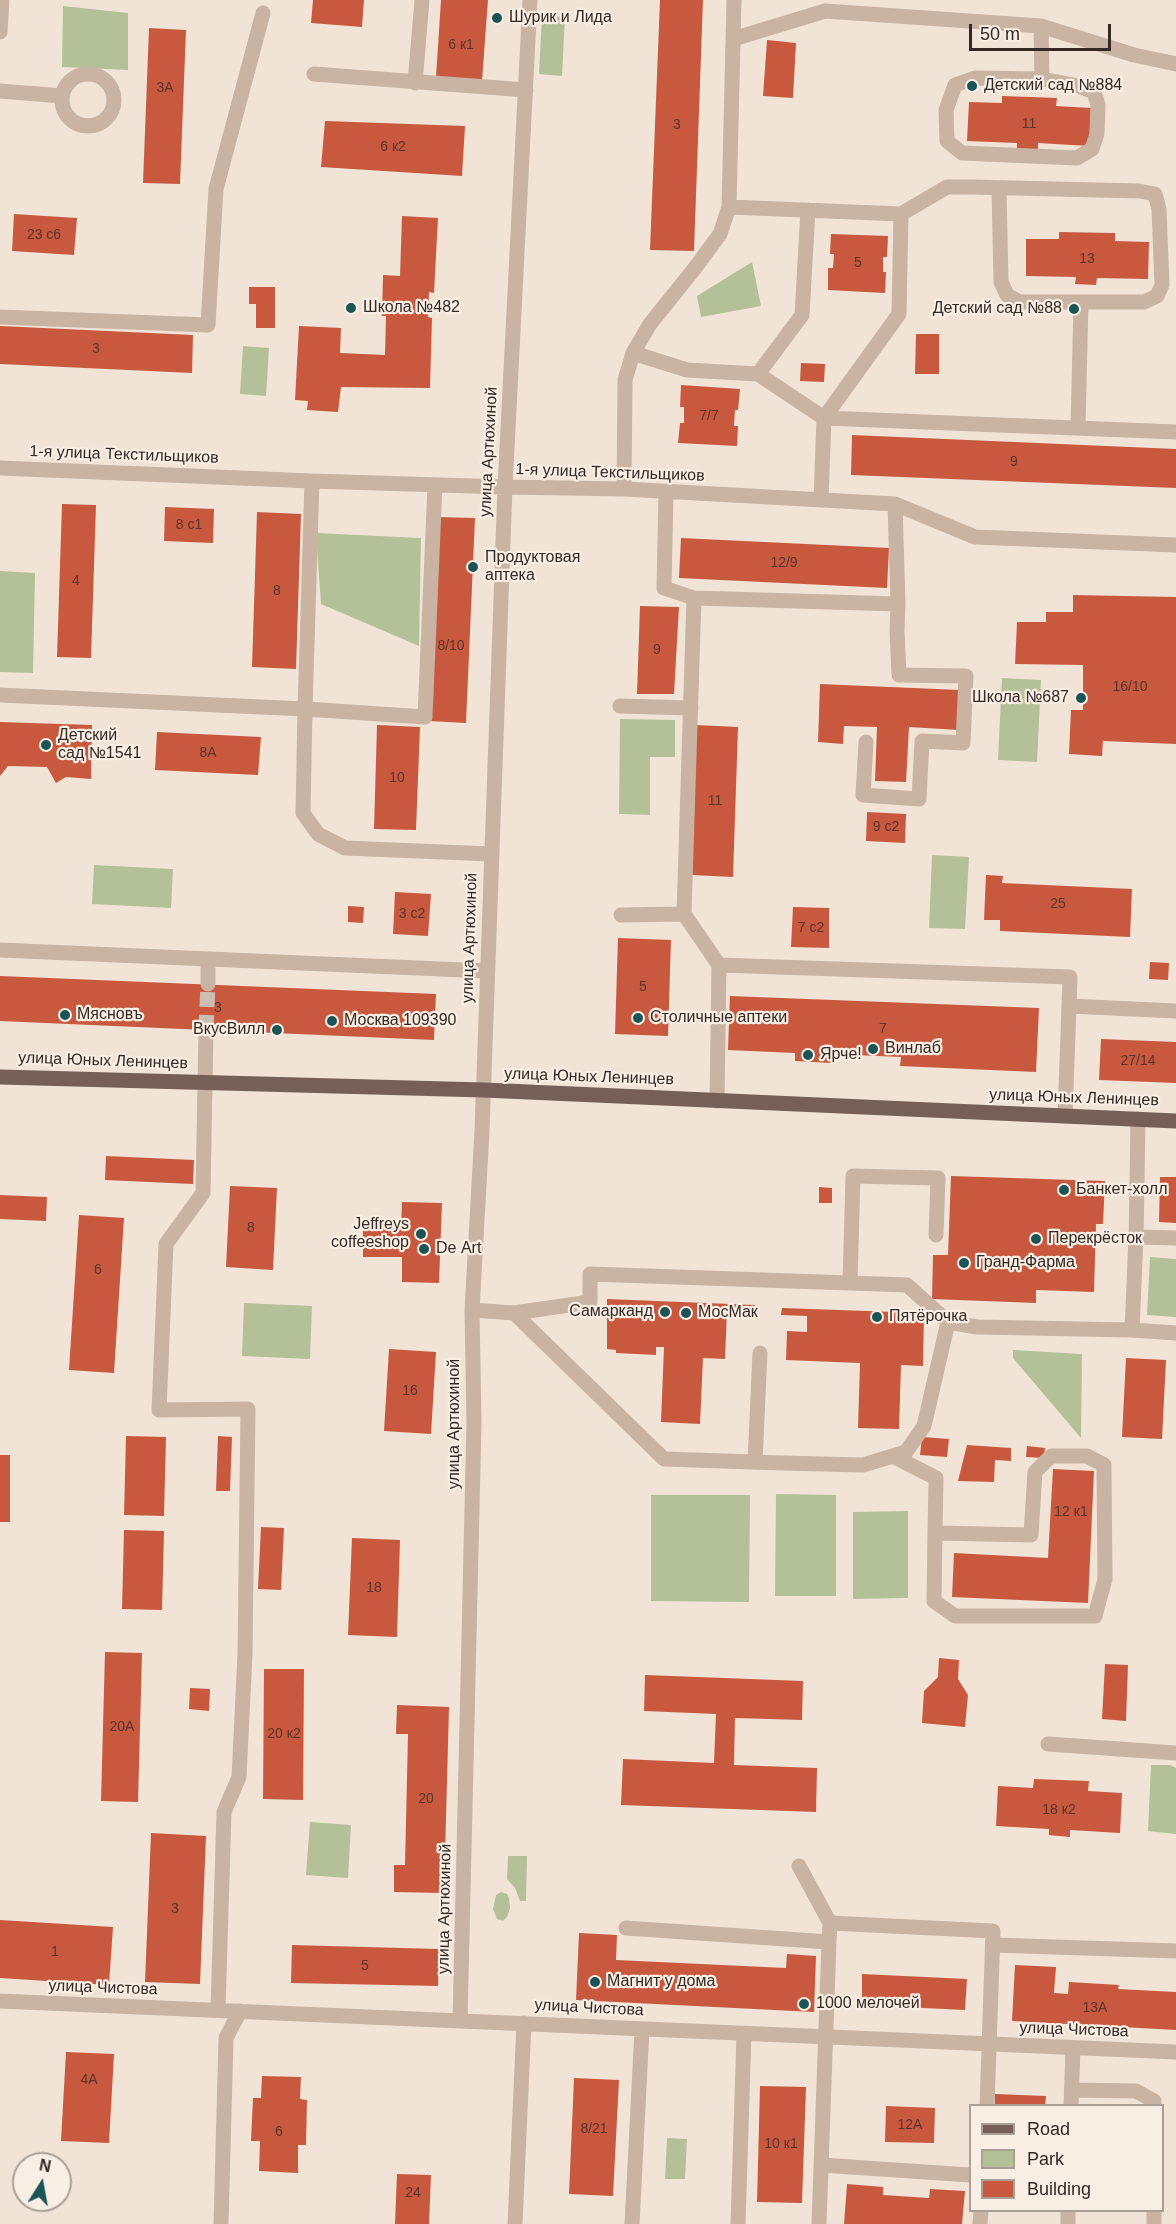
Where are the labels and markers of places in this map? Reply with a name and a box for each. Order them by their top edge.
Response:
place label: Шурик и Лида [509,8,612,28]
marker: Шурик и Лида [490,11,504,25]
place label: Детский сад №884 [984,76,1122,96]
marker: Детский сад №884 [965,79,979,93]
place label: Школа №482 [363,298,460,318]
place label: Детский сад №88 [933,299,1062,319]
marker: Школа №482 [344,301,358,315]
marker: Детский сад №88 [1067,302,1081,316]
place label: Продуктовая аптека [485,548,580,586]
marker: Продуктовая аптека [466,560,480,574]
place label: Школа №687 [972,688,1069,708]
marker: Школа №687 [1074,691,1088,705]
place label: Детский сад №1541 [58,726,141,764]
marker: Детский сад №1541 [39,738,53,752]
place label: Мясновъ [77,1005,143,1025]
marker: Мясновъ [58,1008,72,1022]
place label: Столичные аптеки [650,1008,787,1028]
place label: Москва 109390 [344,1011,456,1031]
marker: Столичные аптеки [631,1011,645,1025]
marker: Москва 109390 [325,1014,339,1028]
place label: ВкусВилл [193,1020,265,1040]
marker: ВкусВилл [270,1023,284,1037]
place label: Винлаб [885,1039,941,1059]
marker: Винлаб [866,1042,880,1056]
place label: Ярче! [820,1045,862,1065]
marker: Ярче! [801,1048,815,1062]
place label: Банкет-холл [1076,1180,1167,1200]
marker: Банкет-холл [1057,1183,1071,1197]
place label: Jeffreys coffeeshop [331,1215,409,1253]
marker: Jeffreys coffeeshop [414,1227,428,1241]
place label: Перекрёсток [1048,1229,1142,1249]
marker: Перекрёсток [1029,1232,1043,1246]
place label: De Art [436,1239,481,1259]
marker: De Art [417,1242,431,1256]
place label: Гранд-Фарма [976,1253,1075,1273]
marker: Гранд-Фарма [957,1256,971,1270]
place label: Самарканд [569,1302,653,1322]
place label: МосМак [698,1303,758,1323]
marker: Самарканд [658,1305,672,1319]
marker: МосМак [679,1306,693,1320]
place label: Пятёрочка [889,1307,967,1327]
marker: Пятёрочка [870,1310,884,1324]
place label: Магнит у дома [607,1972,715,1992]
marker: Магнит у дома [588,1975,602,1989]
place label: 1000 мелочей [816,1994,920,2014]
marker: 1000 мелочей [797,1997,811,2011]

